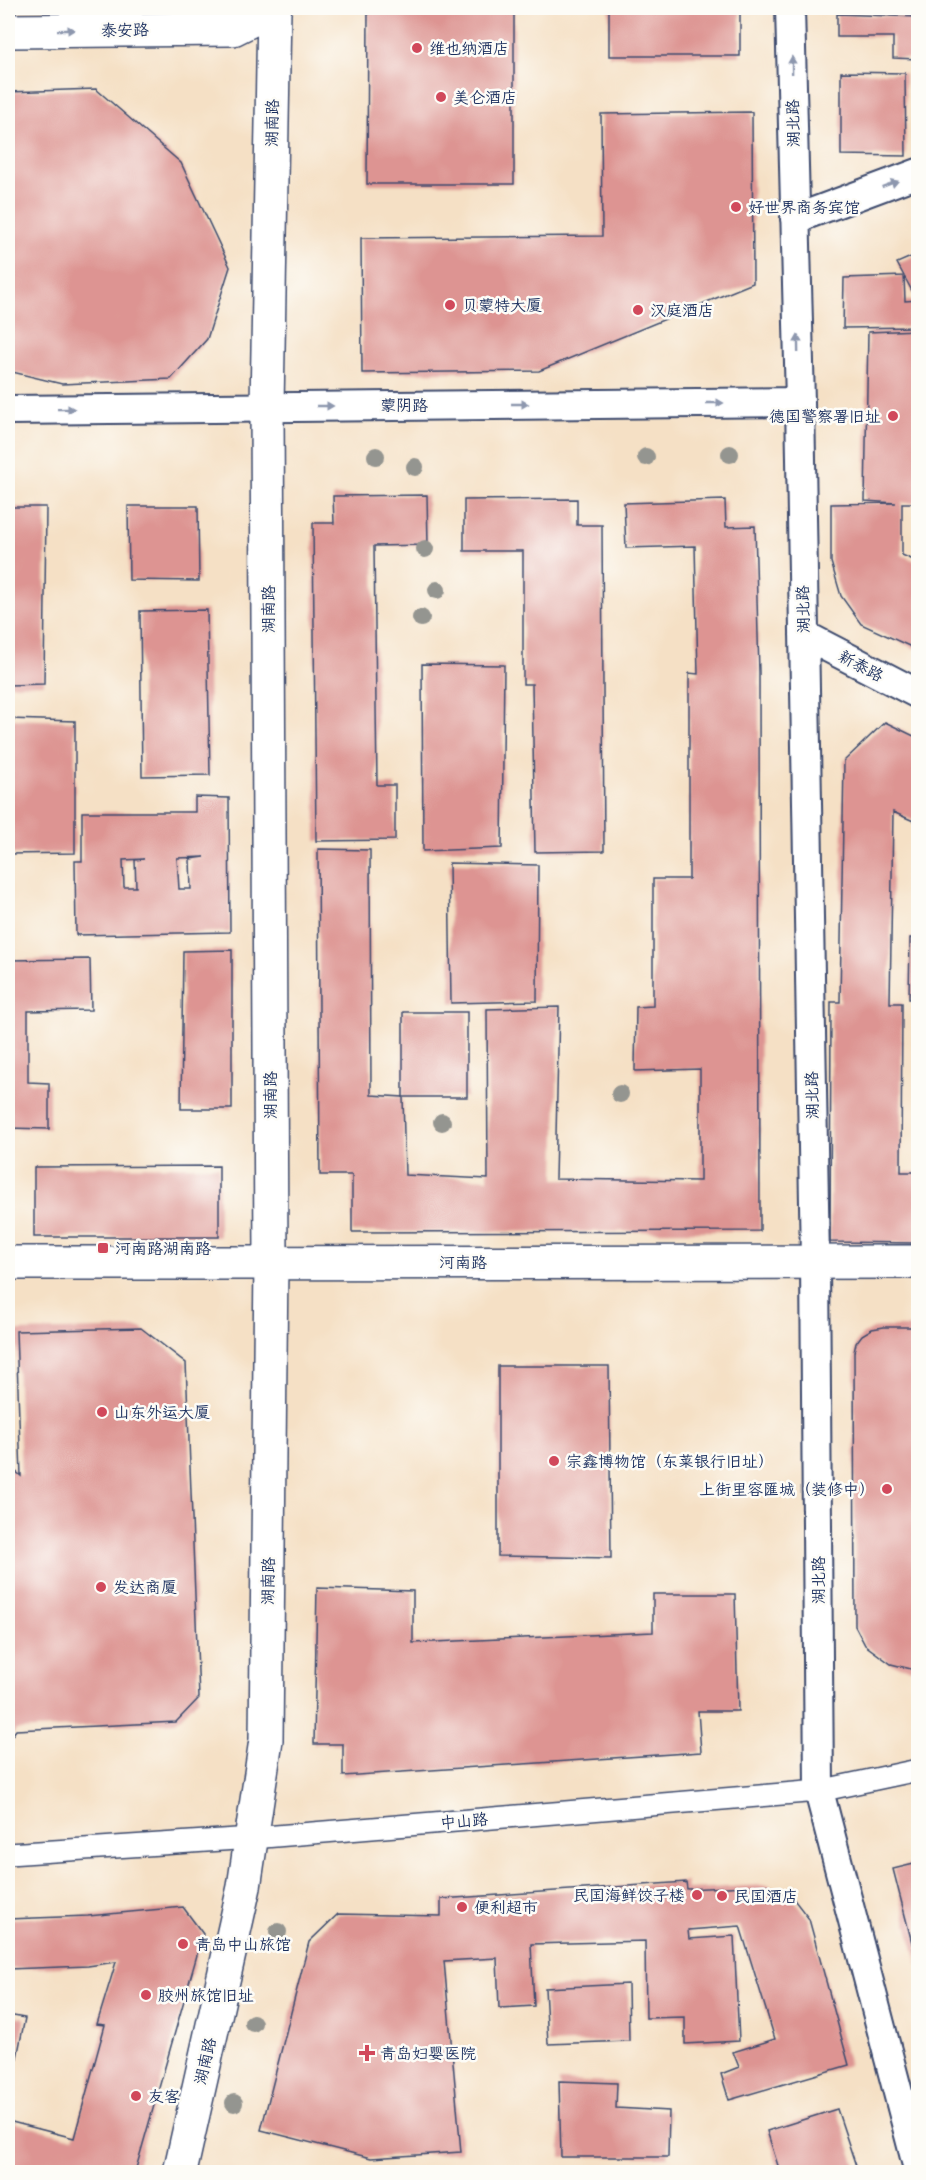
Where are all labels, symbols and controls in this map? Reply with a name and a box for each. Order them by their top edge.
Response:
street label: 泰安路 [101,19,149,41]
one-way arrow [56,26,75,35]
place label: 维也纳酒店 [429,38,509,59]
marker: 维也纳酒店 [410,41,424,55]
one-way arrow [787,55,796,74]
place label: 美仑酒店 [453,87,517,108]
marker: 美仑酒店 [434,90,448,104]
street label: 湖南路 [261,99,283,147]
street label: 湖北路 [782,99,804,147]
one-way arrow [881,179,899,189]
place label: 好世界商务宾馆 [748,197,860,218]
marker: 好世界商务宾馆 [729,200,743,214]
place label: 贝蒙特大厦 [462,295,542,316]
marker: 贝蒙特大厦 [443,298,457,312]
place label: 汉庭酒店 [650,300,714,321]
marker: 汉庭酒店 [631,303,645,317]
one-way arrow [794,334,803,353]
street label: 蒙阴路 [380,395,428,416]
one-way arrow [706,398,725,408]
one-way arrow [511,399,530,409]
one-way arrow [316,401,335,411]
one-way arrow [56,404,75,414]
place label: 德国警察署旧址 [769,406,881,427]
marker: 德国警察署旧址 [886,409,900,423]
street label: 湖南路 [258,585,279,633]
street label: 湖北路 [792,585,814,633]
street label: 新泰路 [835,645,887,687]
street label: 湖南路 [260,1071,281,1119]
street label: 湖北路 [801,1071,823,1119]
place label: 河南路湖南路 [115,1238,211,1259]
marker: 河南路湖南路 [96,1241,110,1255]
street label: 河南路 [439,1252,487,1273]
place label: 山东外运大厦 [114,1402,210,1423]
marker: 山东外运大厦 [95,1405,109,1419]
place label: 宗鑫博物馆（东莱银行旧址） [566,1451,774,1472]
marker: 宗鑫博物馆（东莱银行旧址） [547,1454,561,1468]
place label: 上街里容匯城（装修中） [699,1479,875,1500]
marker: 上街里容匯城（装修中） [880,1482,894,1496]
street label: 湖北路 [808,1556,829,1604]
street label: 湖南路 [257,1557,279,1605]
place label: 发达商厦 [113,1577,177,1598]
marker: 发达商厦 [94,1580,108,1594]
street label: 中山路 [439,1808,489,1834]
place label: 民国海鲜饺子楼 [573,1885,685,1906]
place label: 民国酒店 [734,1886,798,1907]
marker: 民国海鲜饺子楼 [690,1888,704,1902]
marker: 民国酒店 [715,1889,729,1903]
place label: 便利超市 [474,1897,538,1918]
marker: 便利超市 [455,1900,469,1914]
place label: 青岛中山旅馆 [195,1934,291,1955]
marker: 青岛中山旅馆 [176,1937,190,1951]
place label: 胶州旅馆旧址 [158,1985,254,2006]
marker: 胶州旅馆旧址 [139,1988,153,2002]
street label: 湖南路 [189,2035,221,2087]
place label: 青岛妇婴医院 [380,2043,476,2064]
marker: 青岛妇婴医院 [358,2044,376,2062]
place label: 友客 [148,2086,180,2107]
marker: 友客 [129,2089,143,2103]

